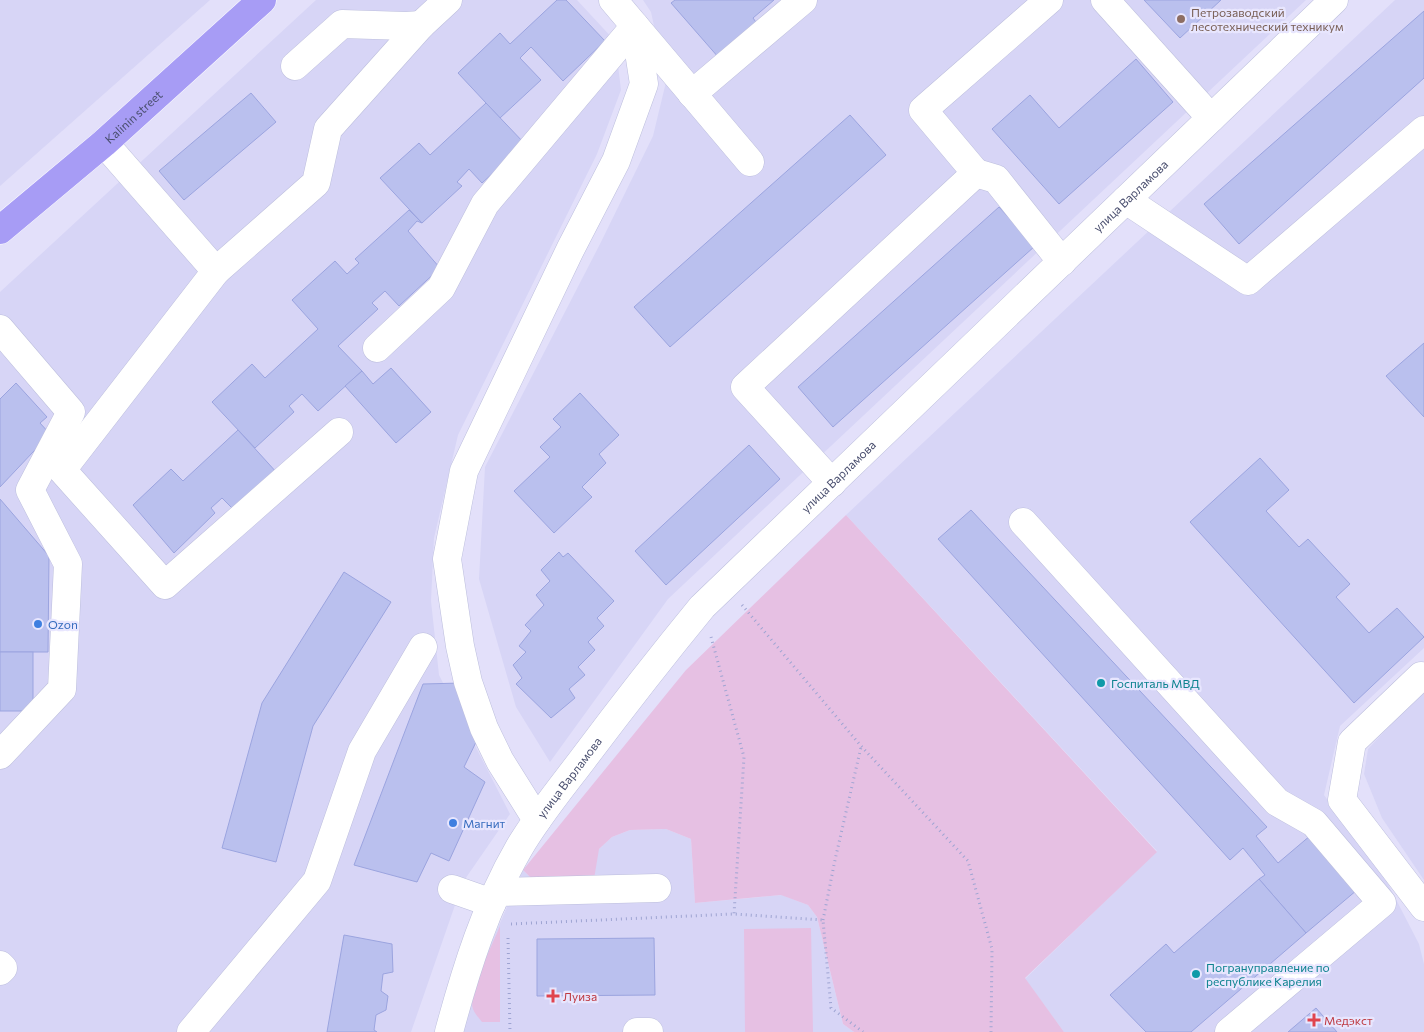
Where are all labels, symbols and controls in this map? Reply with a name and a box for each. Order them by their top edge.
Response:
place label: Петрозаводский лесотехнический техникум [1191,5,1344,33]
marker: Петрозаводский лесотехнический техникум [1175,13,1187,25]
street label: Kalinin street [102,87,165,146]
street label: улица Варламова [1090,157,1170,235]
street label: улица Варламова [798,437,878,515]
place label: Ozon [48,617,78,631]
marker: Ozon [32,618,44,630]
place label: Госпиталь МВД [1111,676,1200,690]
marker: Госпиталь МВД [1095,677,1107,689]
street label: улица Варламова [534,734,604,820]
place label: Магнит [463,816,506,830]
marker: Магнит [447,817,459,829]
place label: Погрануправление по республике Карелия [1206,960,1330,988]
marker: Погрануправление по республике Карелия [1190,968,1202,980]
place label: Луиза [563,989,597,1003]
marker: Луиза [547,990,559,1002]
place label: Медэкст [1324,1013,1373,1027]
marker: Медэкст [1308,1014,1320,1026]

